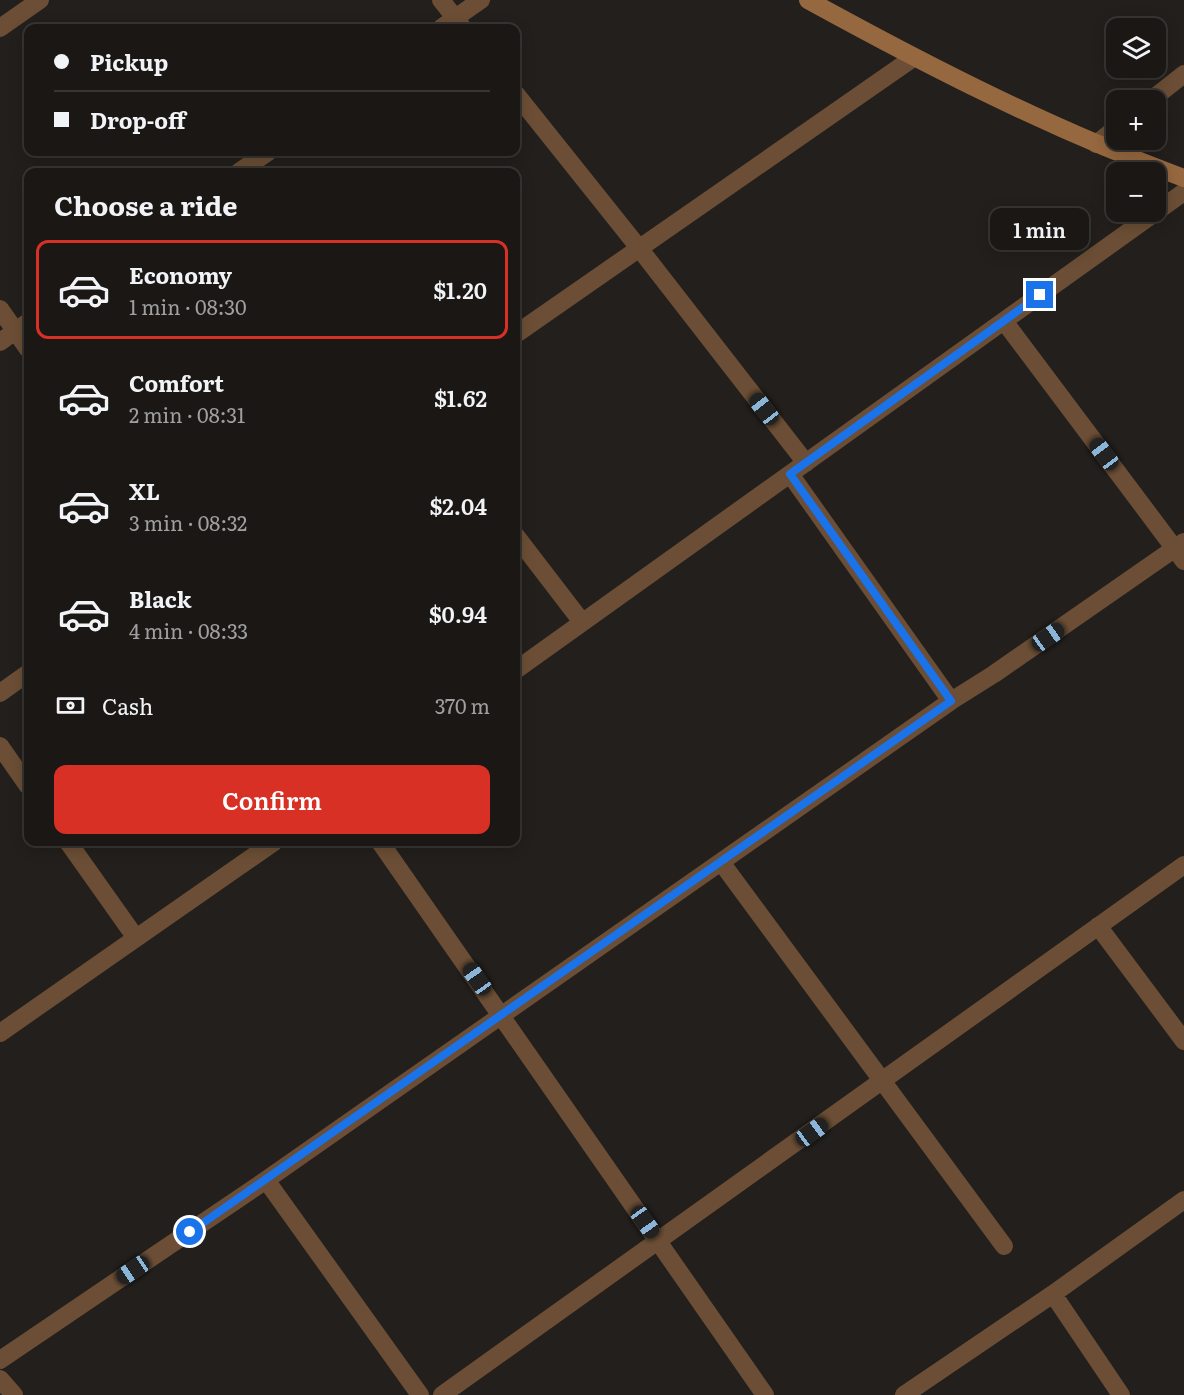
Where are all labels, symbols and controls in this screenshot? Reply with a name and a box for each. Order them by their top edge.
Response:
map controls [1106,18,1166,222]
button: layers [1106,18,1166,78]
text: Pickup [90,45,168,78]
button: + [1106,90,1166,150]
text: Drop-off [90,103,186,136]
button: − [1106,162,1166,222]
text: Choose a ride [54,184,237,224]
callout: 1 min [990,208,1090,250]
text: 1 min [1013,214,1066,244]
text: Economy [129,258,232,291]
icon: car [57,263,111,317]
text: $1.20 [433,273,487,306]
route end [1026,281,1053,308]
text: 1 min · 08:30 [129,291,247,321]
text: Comfort [129,366,224,399]
icon: car [57,371,111,425]
text: $1.62 [434,381,487,414]
car [746,389,782,429]
text: 2 min · 08:31 [129,399,245,429]
car [1086,434,1122,474]
text: XL [129,474,160,507]
icon: car [57,479,111,533]
text: $2.04 [429,489,487,522]
text: 3 min · 08:32 [129,507,247,537]
text: Black [129,582,191,615]
icon: car [57,587,111,641]
text: $0.94 [429,597,487,630]
text: 4 min · 08:33 [129,615,248,645]
car [1028,619,1068,655]
icon: cash [54,689,87,722]
text: Cash [102,689,153,722]
text: 370 m [435,690,490,720]
button: Confirm [54,765,490,834]
car [459,959,495,999]
car [792,1114,832,1150]
car [627,1202,663,1242]
route start [176,1218,203,1245]
car [113,1252,153,1288]

